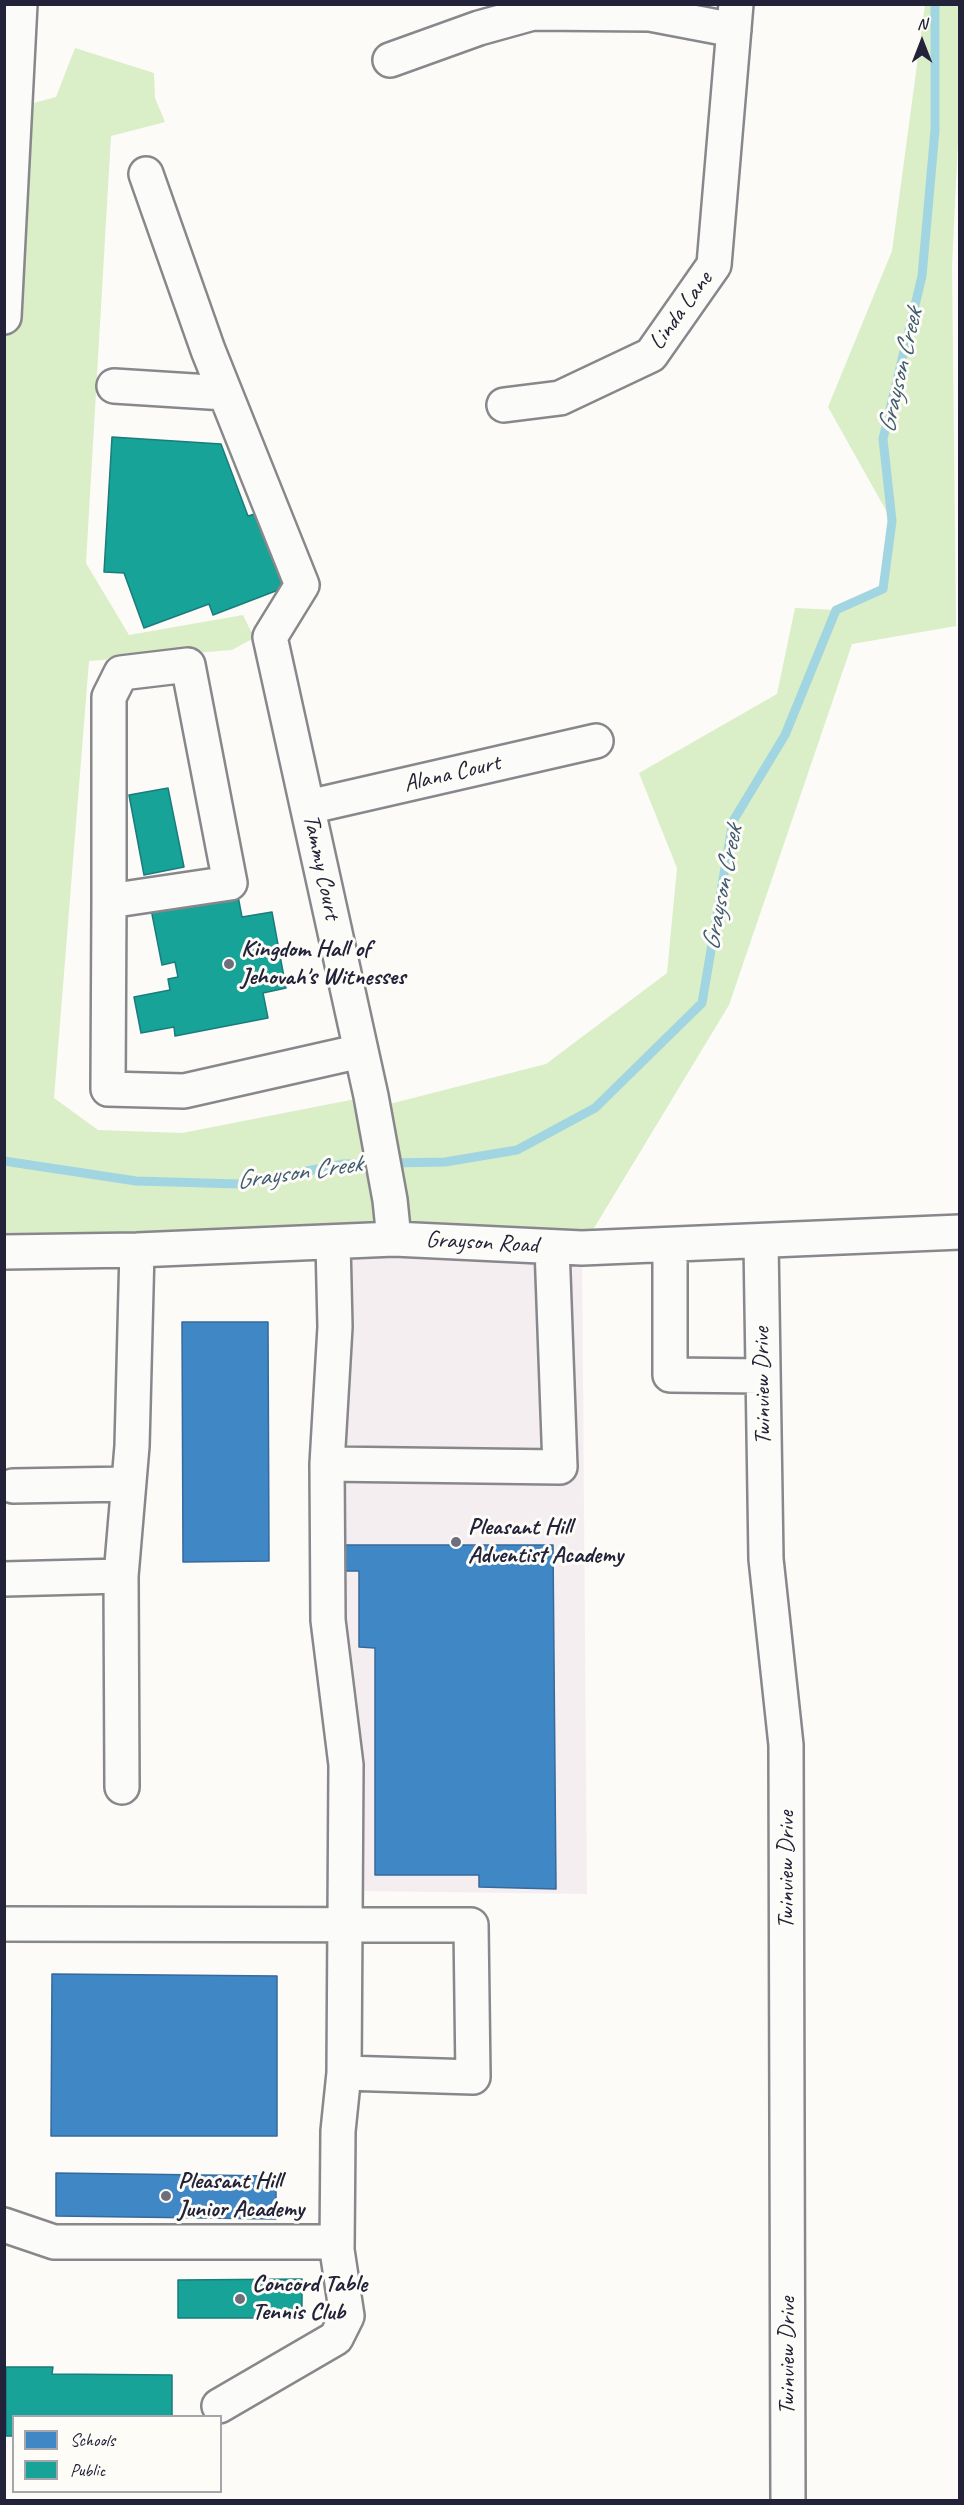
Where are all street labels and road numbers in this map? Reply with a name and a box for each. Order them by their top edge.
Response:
street label: Linda Lane [643,266,719,356]
street label: Alana Court [401,749,503,799]
street label: Tammy Court [296,812,346,922]
street label: Grayson Road [425,1226,539,1260]
street label: Twinview Drive [748,1327,778,1445]
street label: Twinview Drive [773,1811,801,1929]
street label: Twinview Drive [774,2297,802,2415]

